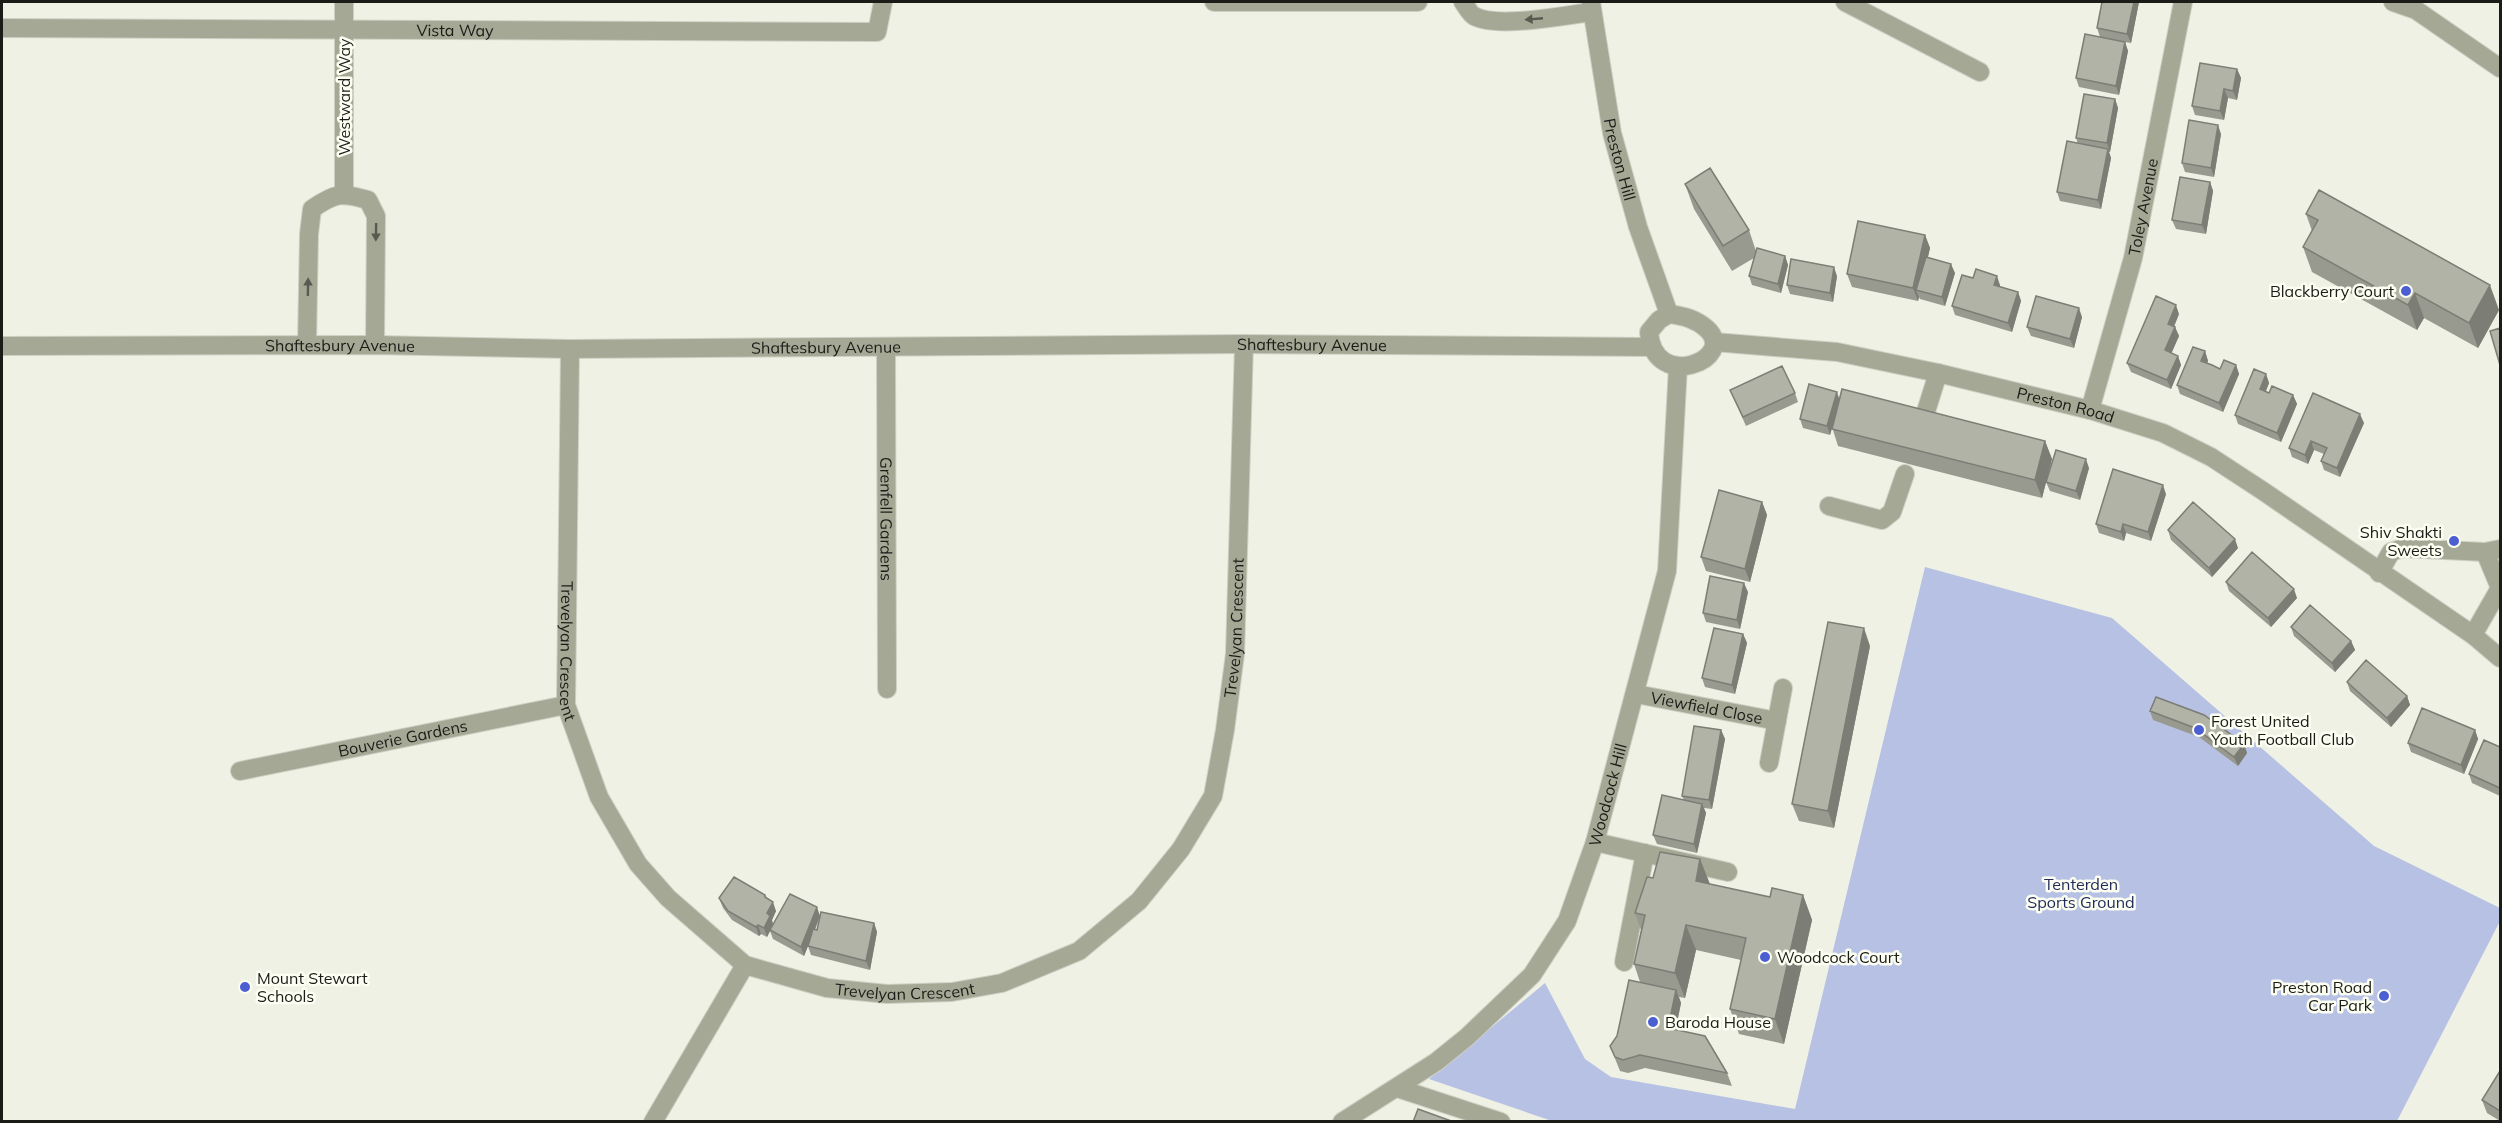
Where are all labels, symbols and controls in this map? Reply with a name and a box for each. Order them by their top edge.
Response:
one-way arrow [1525,14,1544,24]
street label: Vista Way [416,20,494,40]
street label: Westward Way [334,38,354,155]
street label: Preston Hill [1600,117,1640,203]
street label: Toley Avenue [2124,157,2162,257]
one-way arrow [371,222,381,241]
one-way arrow [303,277,313,296]
place label: Blackberry Court [2270,281,2394,301]
marker: Blackberry Court [2399,284,2413,298]
street label: Shaftesbury Avenue [1237,334,1387,355]
street label: Shaftesbury Avenue [265,335,415,356]
street label: Shaftesbury Avenue [751,337,901,358]
street label: Preston Road [2015,383,2117,427]
street label: Grenfell Gardens [876,457,897,581]
place label: Shiv Shakti Sweets [2360,522,2442,560]
marker: Shiv Shakti Sweets [2447,534,2461,548]
street label: Trevelyan Crescent [1219,557,1248,699]
street label: Trevelyan Crescent [556,581,581,724]
street label: Viewfield Close [1649,687,1764,728]
place label: Forest United Youth Football Club [2210,711,2354,749]
street label: Bouverie Gardens [336,715,469,761]
marker: Forest United Youth Football Club [2192,723,2206,737]
street label: Woodcock Hill [1584,741,1631,849]
park label: Tenterden Sports Ground [2027,874,2135,912]
place label: Woodcock Court [1777,947,1900,967]
marker: Woodcock Court [1758,950,1772,964]
place label: Mount Stewart Schools [257,968,368,1006]
place label: Preston Road Car Park [2272,977,2373,1015]
street label: Trevelyan Crescent [834,978,977,1004]
marker: Mount Stewart Schools [238,980,252,994]
marker: Preston Road Car Park [2377,989,2391,1003]
place label: Baroda House [1665,1012,1771,1032]
marker: Baroda House [1646,1015,1660,1029]

